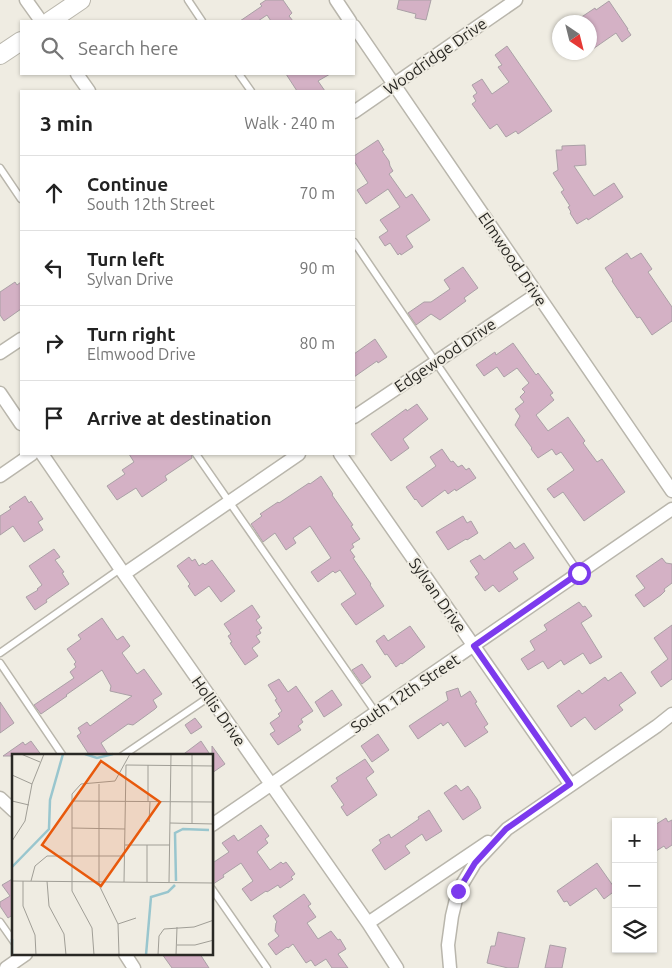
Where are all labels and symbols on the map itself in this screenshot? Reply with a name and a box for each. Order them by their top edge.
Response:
street label: Woodridge Drive [380,14,490,98]
north arrow [552,15,597,60]
street label: Elmwood Drive [475,209,551,309]
street label: Edgewood Drive [391,314,499,396]
street label: Sylvan Drive [406,554,470,636]
route start [568,562,591,585]
street label: South 12th Street [347,649,464,736]
street label: Hollis Drive [188,673,250,749]
inset map [12,754,214,956]
route end [447,880,470,903]

